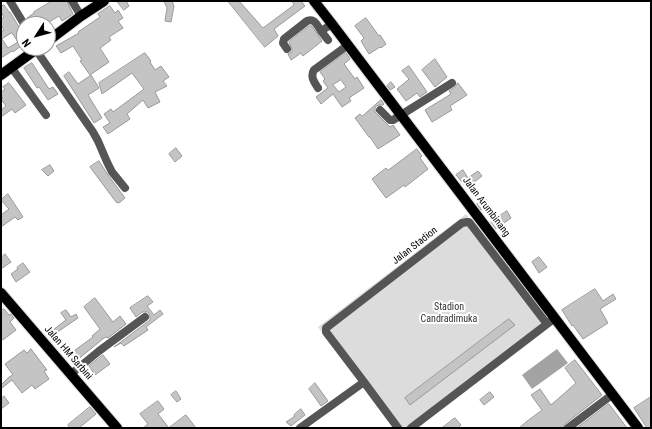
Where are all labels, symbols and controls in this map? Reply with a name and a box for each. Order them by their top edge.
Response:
north arrow [16,16,56,56]
text: N [19,36,34,49]
street label: Jalan Arumbinang [460,175,512,239]
street label: Jalan Stadion [390,225,440,267]
park label: Stadion Candradimuka [421,301,477,324]
street label: Jalan HM Sarbini [41,324,95,382]

